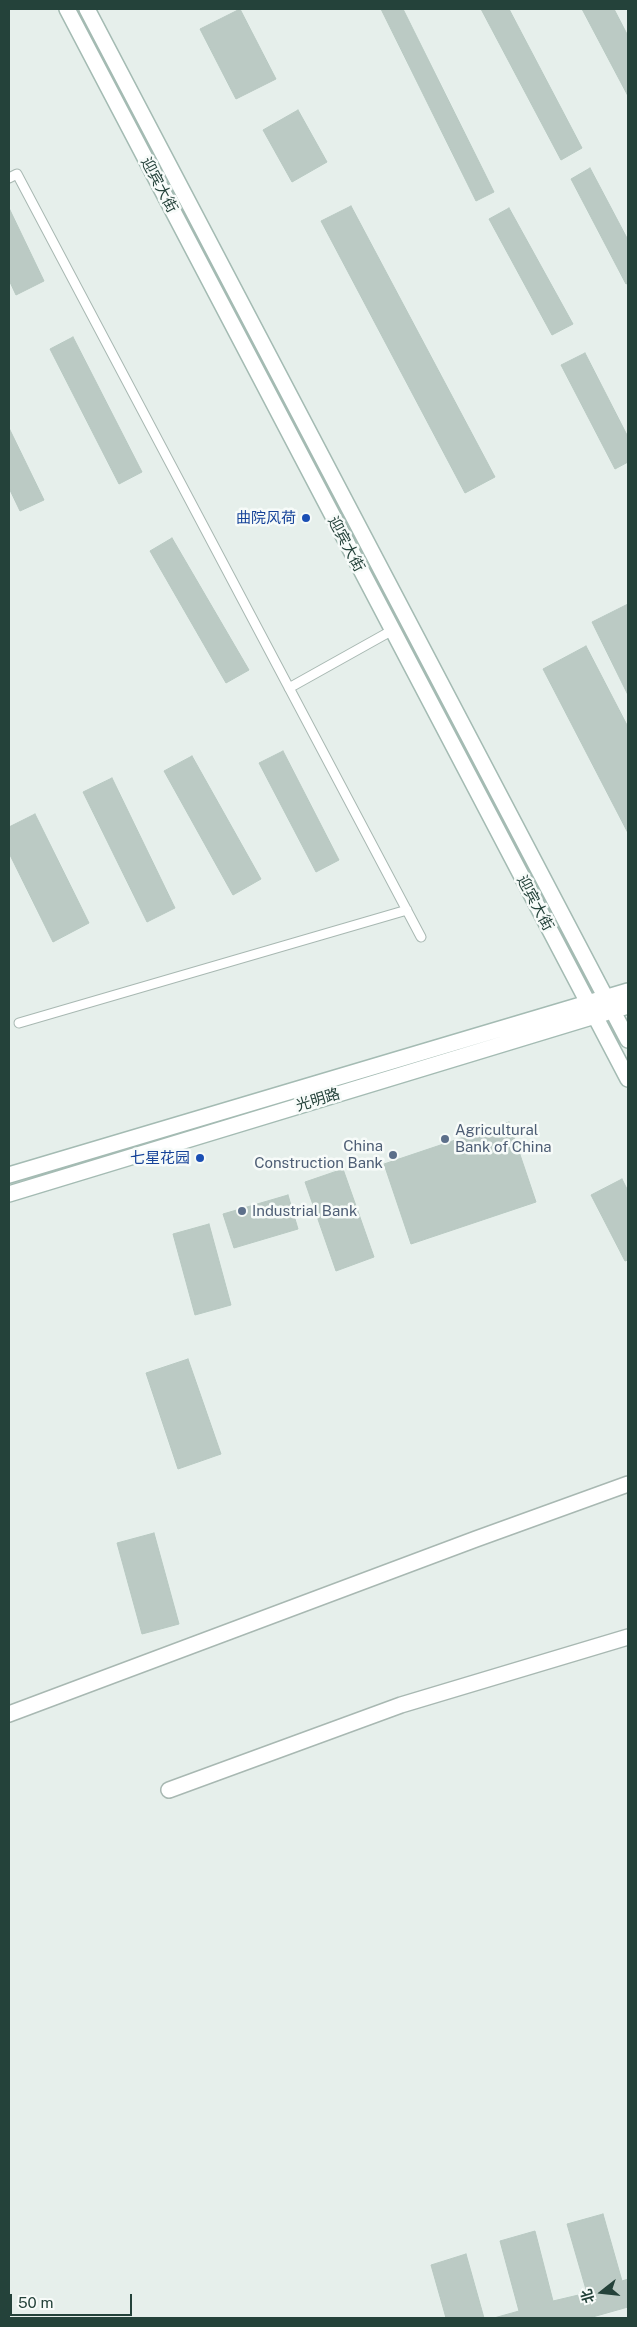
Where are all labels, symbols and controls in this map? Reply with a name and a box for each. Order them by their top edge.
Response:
street label: 迎宾大街 [137,154,181,216]
place label: 曲院风荷 [236,509,296,527]
marker: 曲院风荷 [300,512,312,524]
street label: 迎宾大街 [324,513,368,575]
street label: 迎宾大街 [513,872,557,934]
street label: 光明路 [294,1085,342,1115]
place label: Agricultural Bank of China [455,1121,552,1156]
marker: Agricultural Bank of China [439,1133,451,1145]
place label: China Construction Bank [254,1137,383,1172]
place label: 七星花园 [130,1149,190,1167]
marker: China Construction Bank [387,1149,399,1161]
marker: 七星花园 [194,1152,206,1164]
place label: Industrial Bank [252,1202,357,1220]
marker: Industrial Bank [236,1205,248,1217]
north arrow [577,2267,627,2317]
scale bar [12,2284,135,2316]
text: 北 [578,2287,597,2305]
text: 50 m [18,2294,53,2311]

